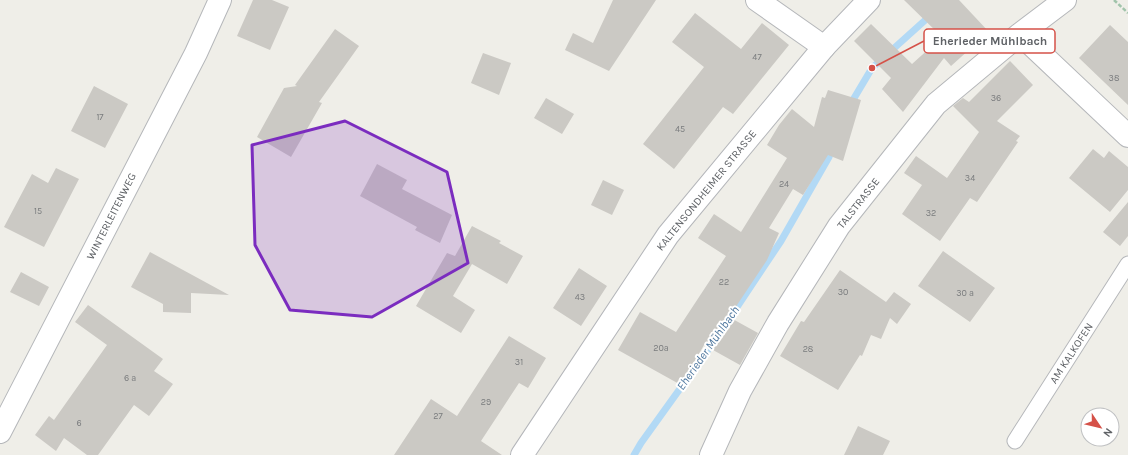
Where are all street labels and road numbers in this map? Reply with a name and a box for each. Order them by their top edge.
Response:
street label: KALTENSONDHEIMER STRASSE [654,127,759,253]
street label: WINTERLEITENWEG [84,171,139,262]
street label: TALSTRASSE [834,175,882,231]
street label: AM KALKOFEN [1047,321,1096,386]

